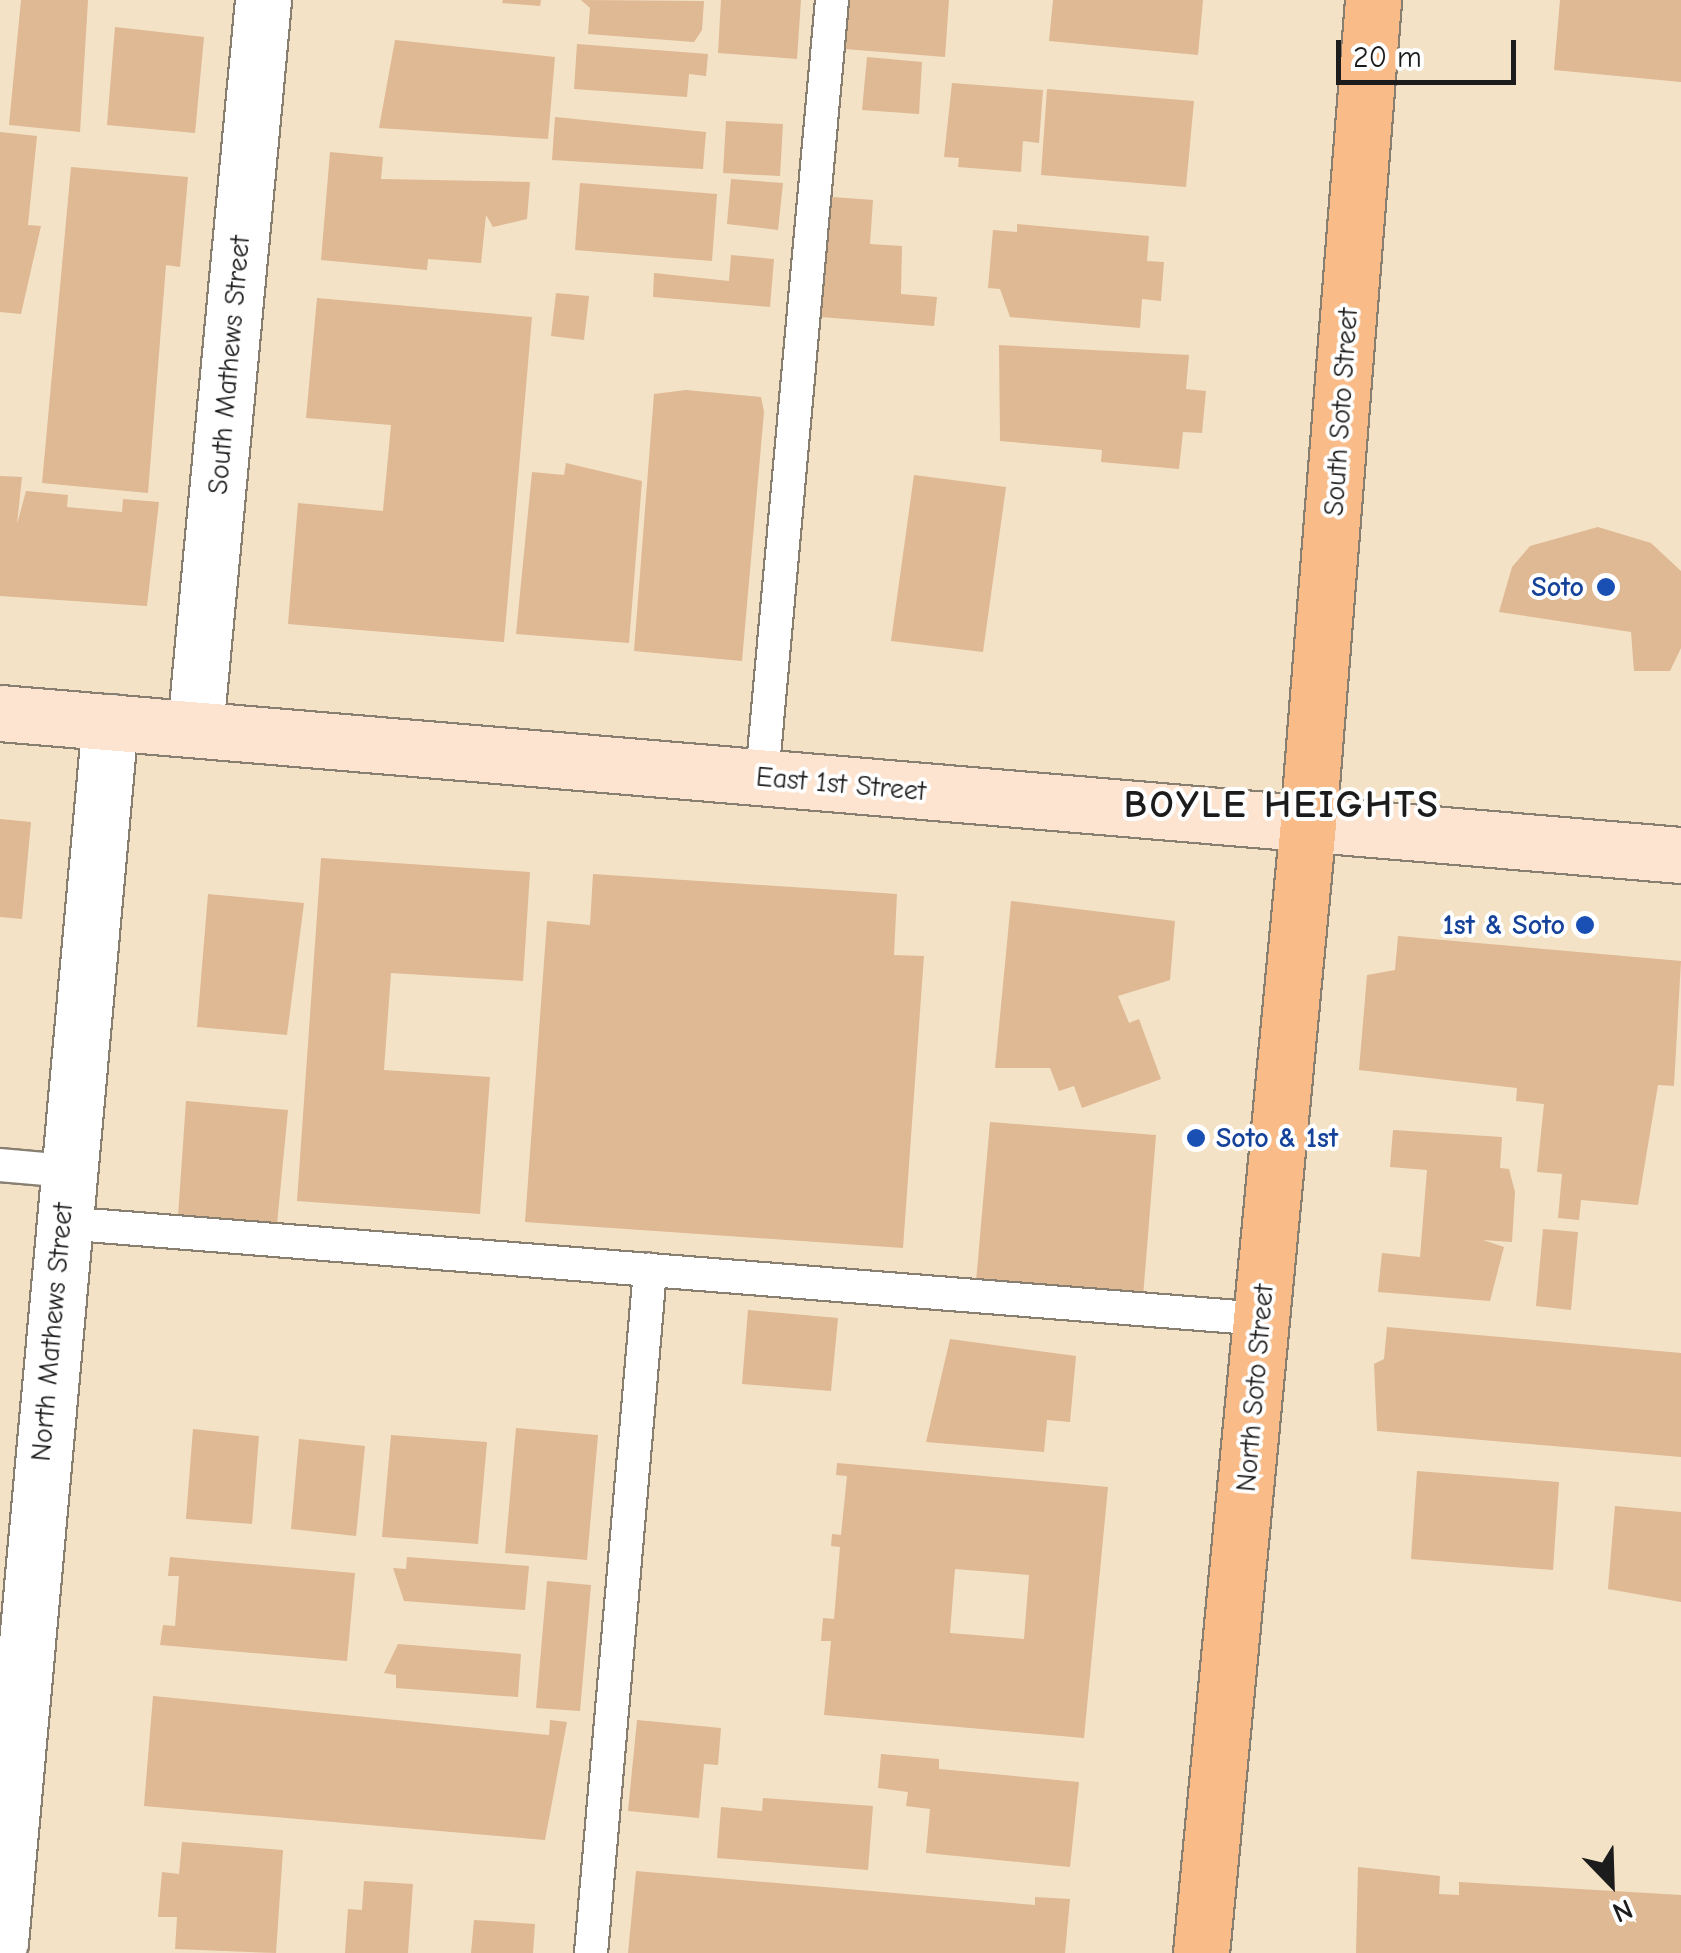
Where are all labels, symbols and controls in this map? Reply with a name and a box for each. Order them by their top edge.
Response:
scale bar [1341,20,1521,82]
text: 20 m [1353,40,1422,75]
street label: South Mathews Street [201,234,257,496]
street label: South Soto Street [1317,307,1365,517]
place label: Soto [1531,570,1584,604]
marker: Soto [1593,574,1619,600]
street label: East 1st Street [755,760,927,808]
district label: BOYLE HEIGHTS [1124,783,1440,829]
place label: 1st & Soto [1443,908,1565,942]
marker: 1st & Soto [1574,914,1596,936]
place label: Soto & 1st [1216,1121,1338,1155]
marker: Soto & 1st [1185,1127,1207,1149]
street label: North Mathews Street [24,1201,80,1463]
street label: North Soto Street [1229,1283,1281,1493]
north arrow [1561,1833,1661,1933]
text: N [1608,1892,1637,1929]

